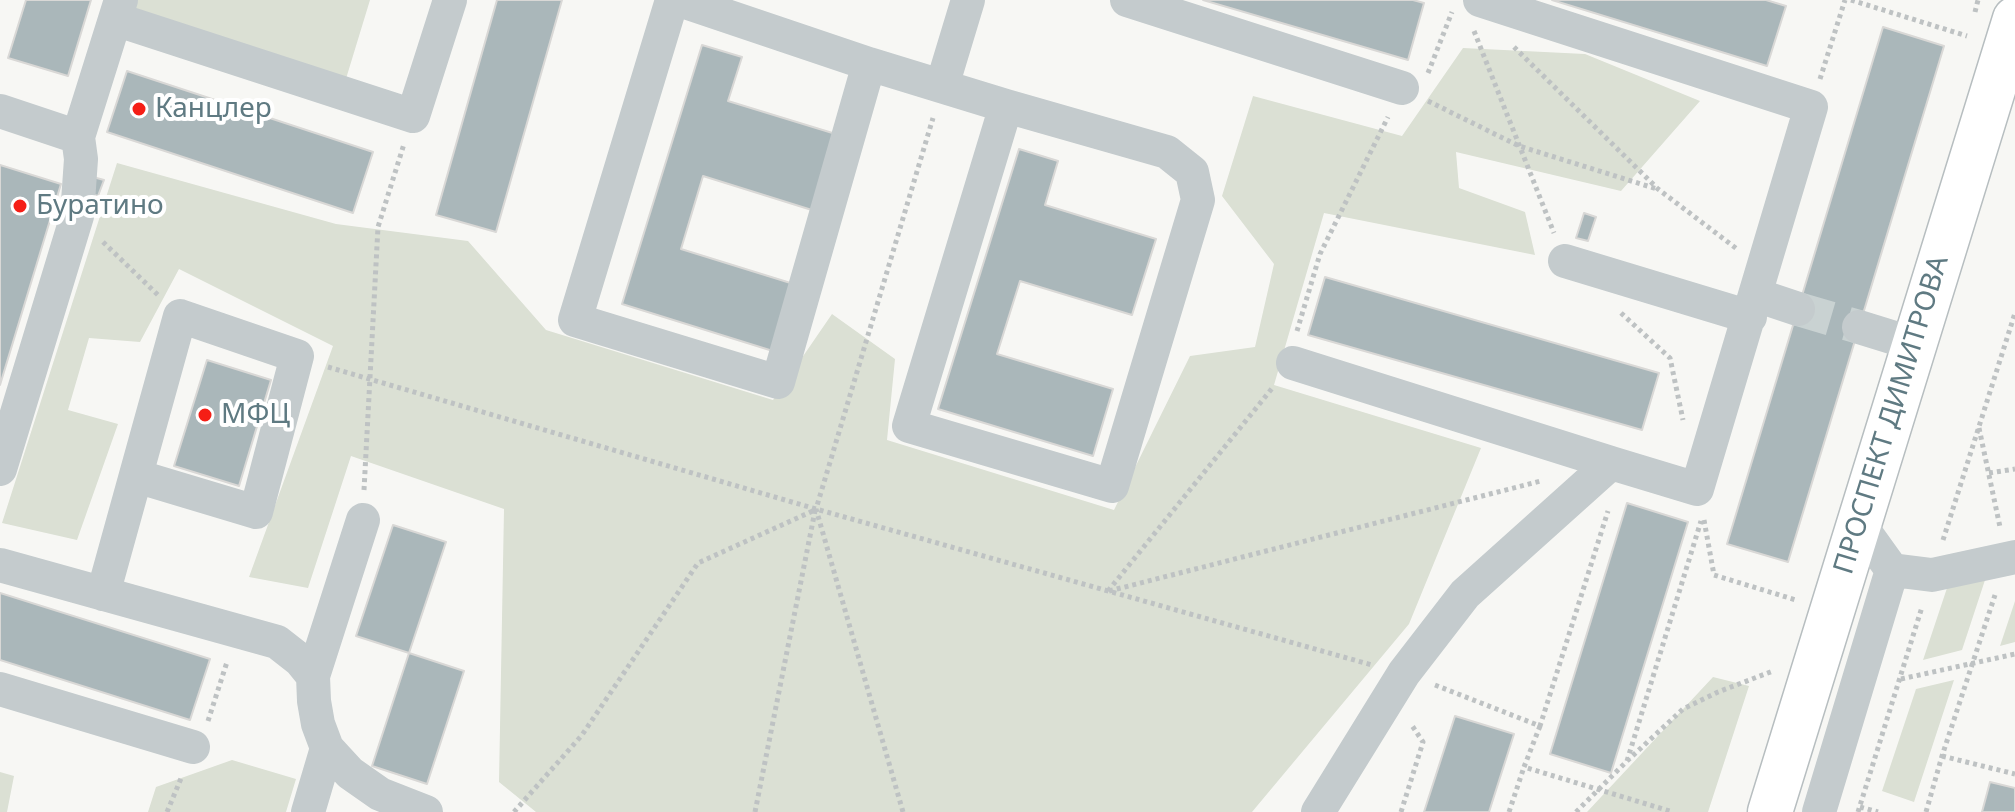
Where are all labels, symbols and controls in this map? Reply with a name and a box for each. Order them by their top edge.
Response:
place label: Канцлер [155,92,272,126]
marker: Канцлер [130,100,148,118]
place label: Буратино [36,189,164,223]
marker: Буратино [11,197,29,215]
street label: ПРОСПЕКТ ДИМИТРОВА [1828,252,1956,578]
place label: МФЦ [221,398,290,432]
marker: МФЦ [196,406,214,424]

